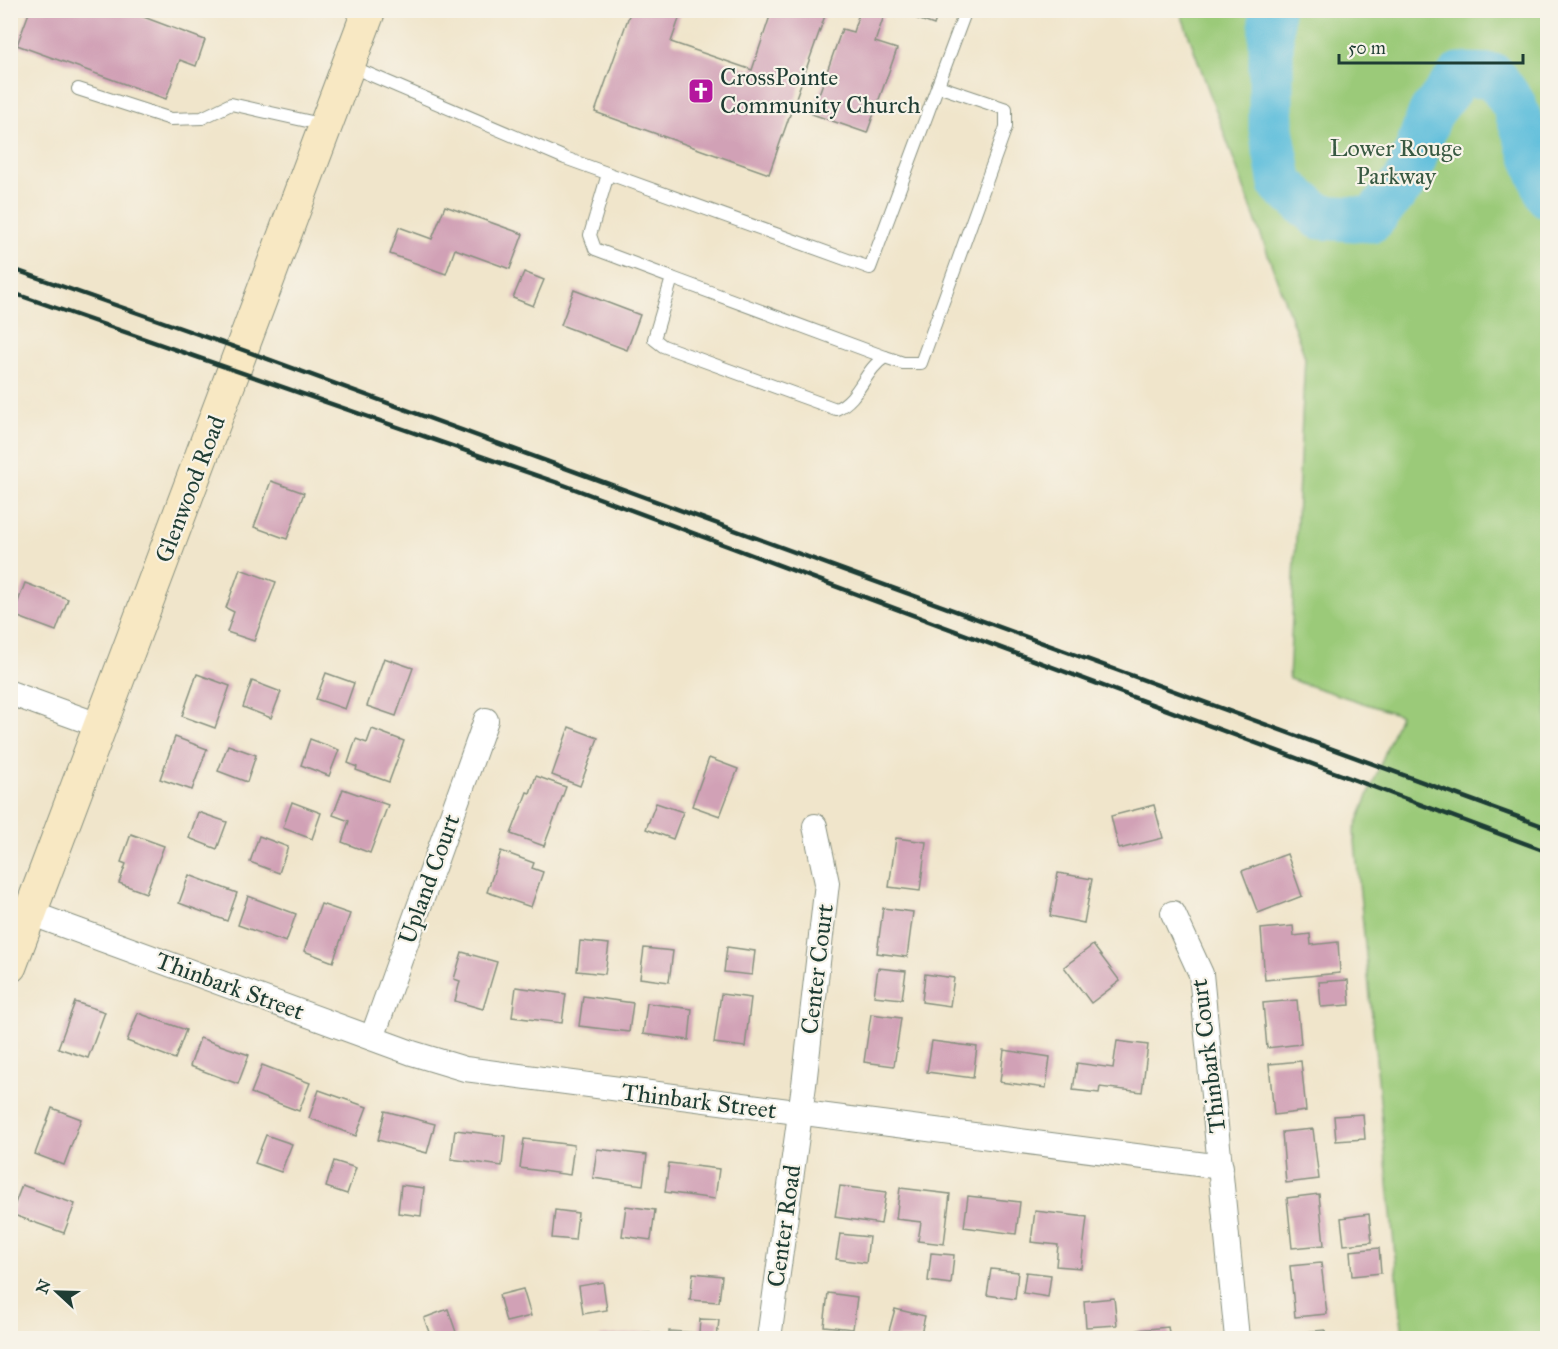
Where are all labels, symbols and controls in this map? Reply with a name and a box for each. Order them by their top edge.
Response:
scale bar [1339,27,1524,65]
text: 50 m [1348,37,1386,59]
place label: CrossPointe Community Church [720,62,921,120]
church icon: CrossPointe Community Church [686,76,716,106]
park label: Lower Rouge Parkway [1330,133,1462,191]
street label: Glenwood Road [148,411,232,567]
street label: Upland Court [392,809,467,948]
street label: Center Court [794,902,840,1036]
street label: Thinbark Street [152,945,309,1027]
street label: Thinbark Court [1184,977,1232,1135]
street label: Thinbark Street [620,1077,779,1125]
street label: Center Road [761,1163,807,1289]
north arrow [27,1262,87,1322]
text: N [32,1276,55,1296]

